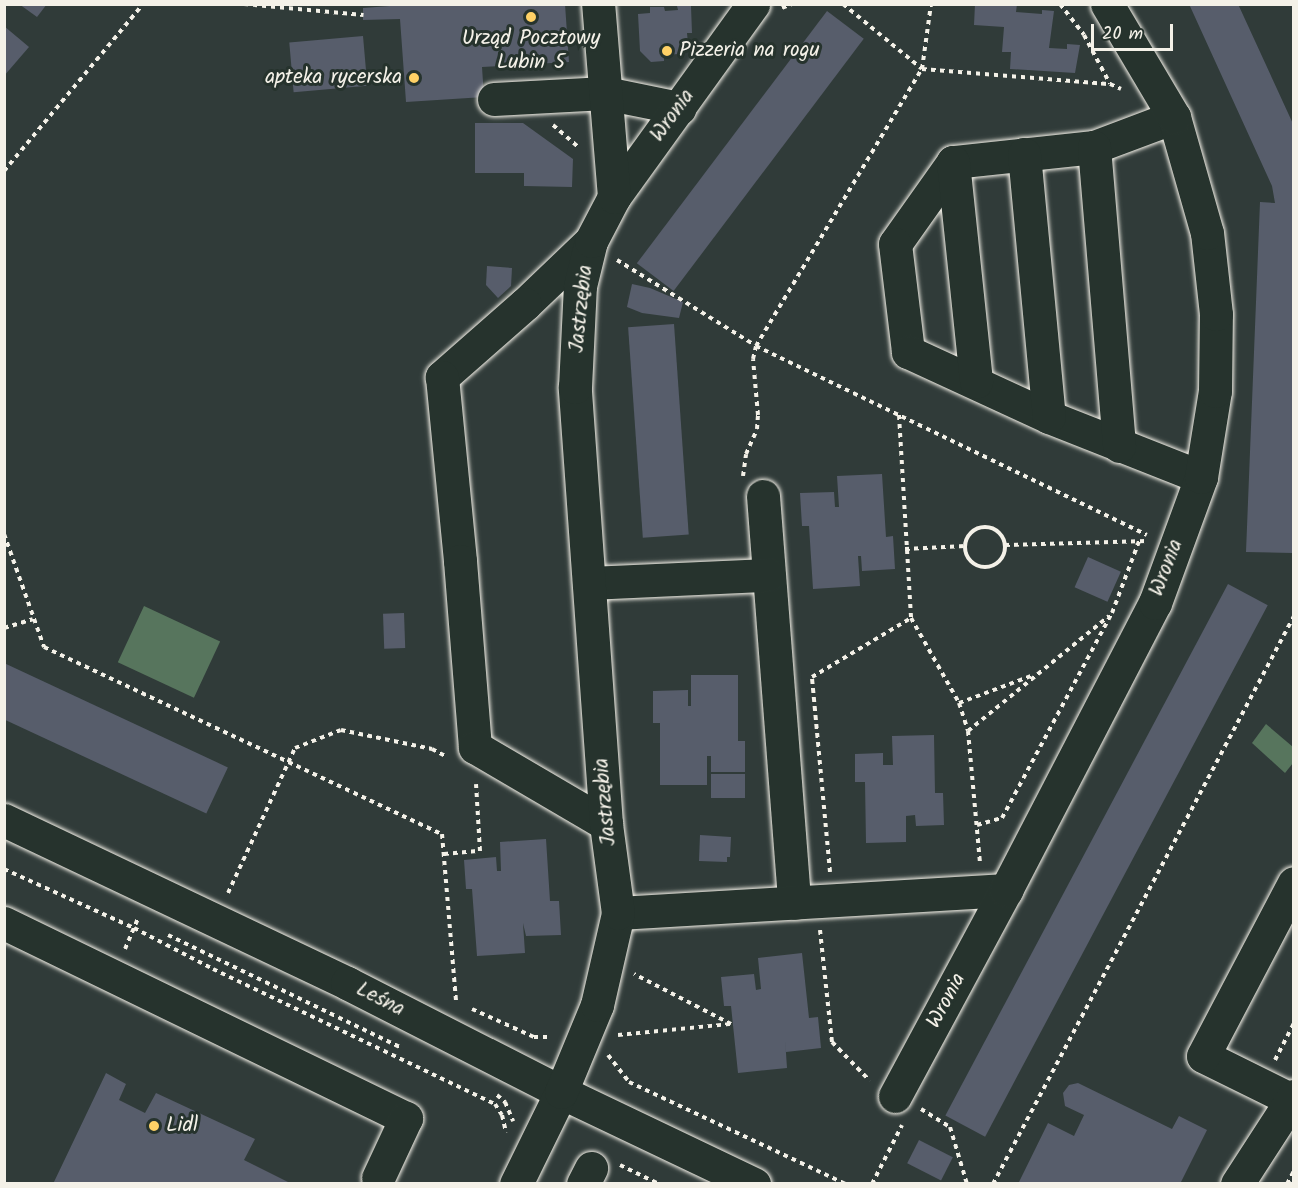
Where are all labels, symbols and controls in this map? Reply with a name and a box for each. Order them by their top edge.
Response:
marker: Urząd Pocztowy Lubin 5 [524,10,538,24]
scale bar [1094,12,1176,50]
text: 20 m [1102,20,1143,49]
place label: Urząd Pocztowy Lubin 5 [462,26,600,76]
place label: Pizzeria na rogu [679,38,820,64]
marker: Pizzeria na rogu [660,44,674,58]
place label: apteka rycerska [265,65,402,91]
marker: apteka rycerska [407,71,421,85]
street label: Wronia [645,85,701,147]
street label: Jastrzębia [565,264,599,354]
street label: Wronia [1145,536,1189,600]
street label: Jastrzębia [590,757,622,847]
street label: Wronia [922,969,972,1033]
street label: Leśna [352,977,408,1023]
place label: Lidl [166,1113,198,1139]
marker: Lidl [147,1119,161,1133]

